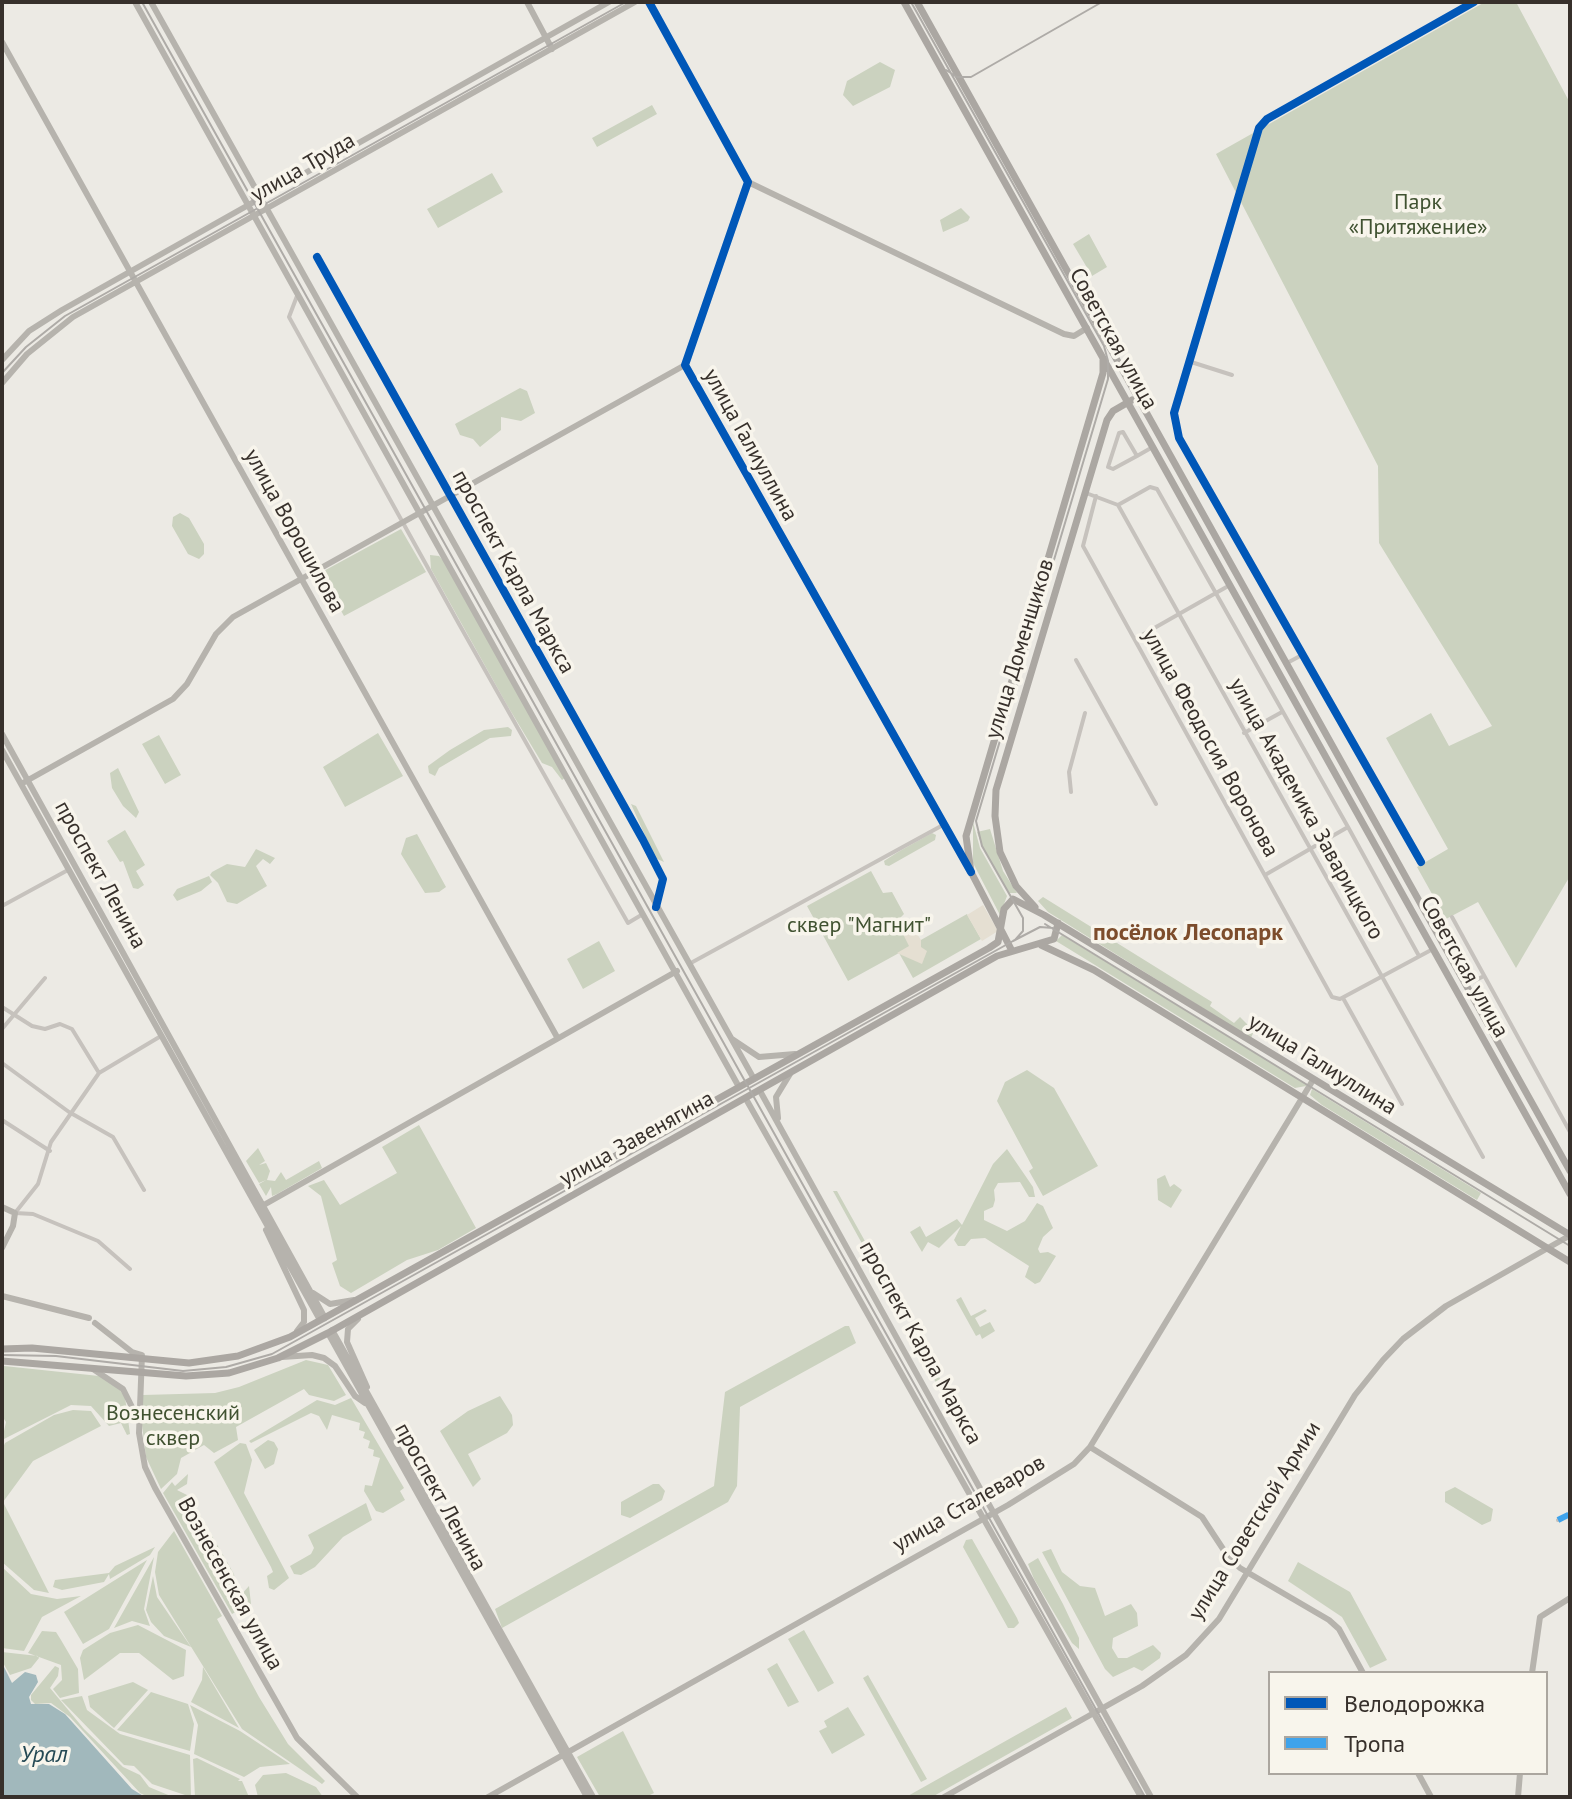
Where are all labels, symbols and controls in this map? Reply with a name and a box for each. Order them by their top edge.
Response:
street label: улица Труда [246,128,360,208]
park label: Парк «Притяжение» [1348,190,1488,242]
street label: Советская улица [1063,264,1163,414]
street label: улица Галиуллина [697,364,803,526]
street label: улица Ворошилова [238,445,350,617]
street label: проспект Карла Маркса [446,466,580,678]
street label: улица Доменщиков [980,556,1060,742]
street label: улица Феодосия Воронова [1136,624,1284,862]
street label: улица Академика Заварицкого [1223,674,1389,944]
street label: проспект Ленина [48,796,152,954]
street label: Советская улица [1414,892,1514,1042]
park label: сквер "Магнит" [787,913,931,939]
district label: посёлок Лесопарк [1093,919,1283,947]
street label: улица Галиуллина [1243,1009,1401,1121]
street label: улица Завенягина [555,1086,719,1192]
street label: проспект Карла Маркса [853,1237,987,1449]
park label: Вознесенский cквер [106,1401,240,1452]
street label: улица Советской Армии [1183,1417,1327,1625]
street label: проспект Ленина [388,1418,492,1576]
street label: улица Сталеваров [888,1450,1050,1558]
street label: Вознесенская улица [172,1493,288,1675]
legend [1268,1671,1548,1775]
text: Велодорожка [1344,1688,1485,1719]
text: Тропа [1344,1728,1405,1759]
water label: Урал [20,1741,68,1769]

